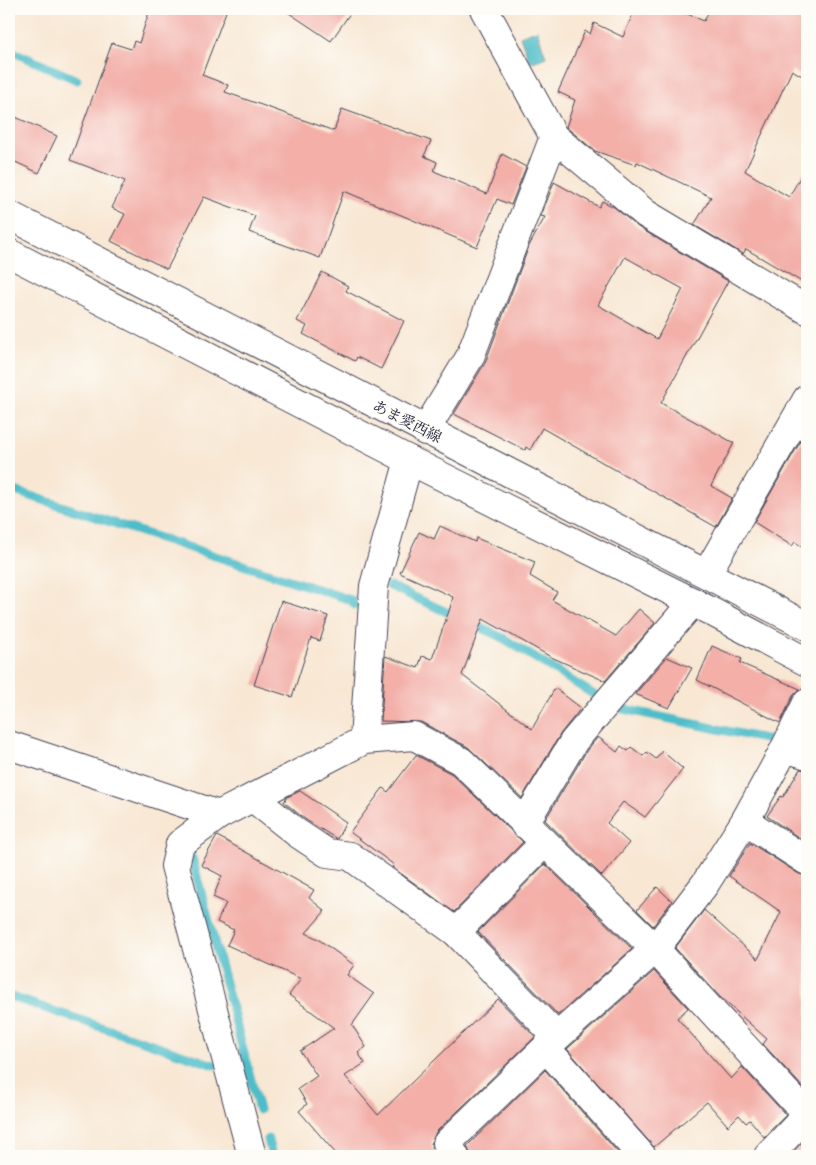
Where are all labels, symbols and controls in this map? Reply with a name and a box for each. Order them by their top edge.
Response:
street label: あま愛西線 [369,397,445,447]

